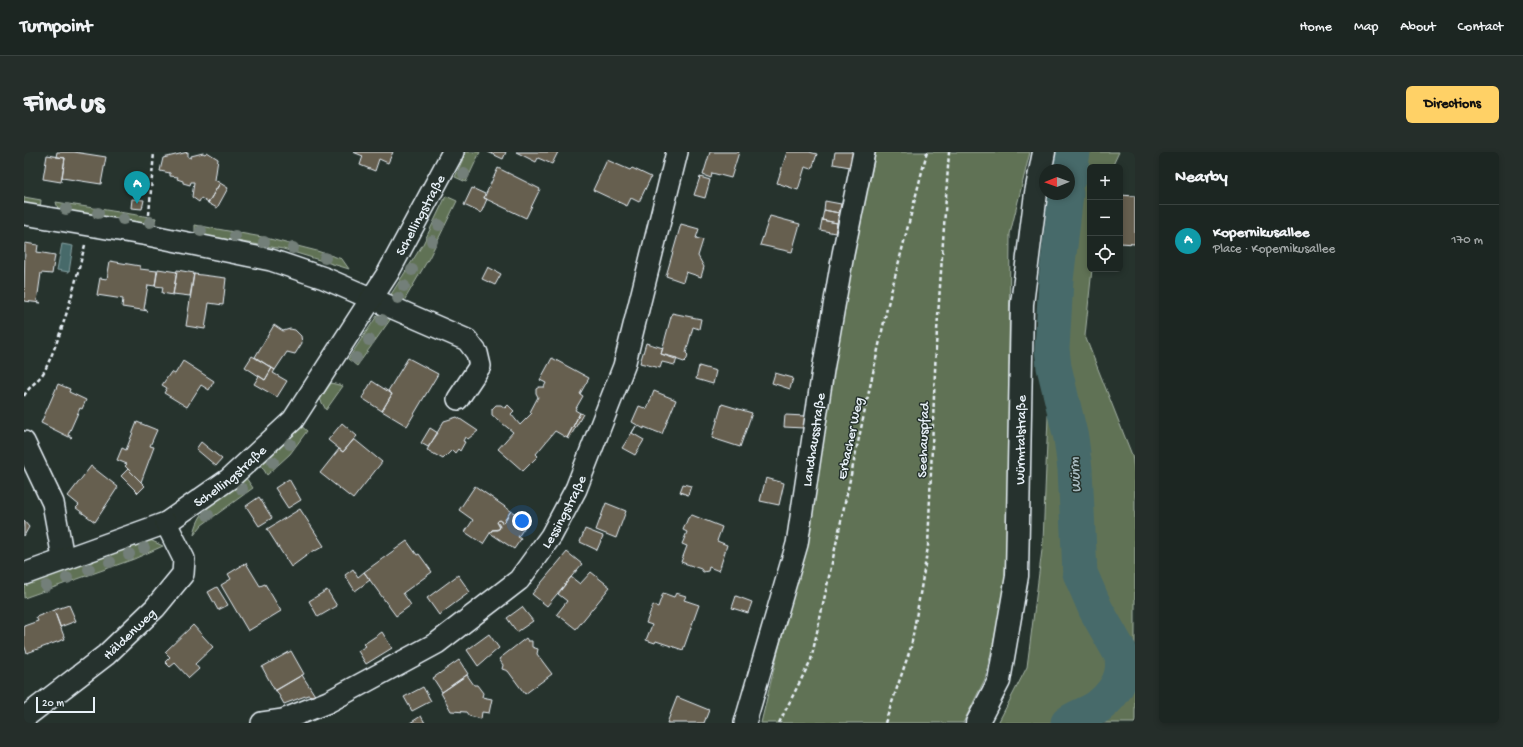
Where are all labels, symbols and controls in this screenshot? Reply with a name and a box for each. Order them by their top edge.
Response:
text: Turnpoint [20,16,92,39]
text: Home [1300,19,1332,36]
text: Map [1354,19,1378,36]
text: About [1400,19,1436,36]
text: Contact [1458,19,1503,36]
button: Directions [1406,86,1499,123]
text: Find us [24,88,104,121]
north arrow [1039,164,1075,200]
map controls [1087,164,1123,272]
button: + [1087,164,1123,200]
text: Nearby [1175,168,1228,188]
pin: A [124,171,150,204]
street label: Schellingstraße [393,172,451,259]
button: − [1087,200,1123,236]
text: Kopernikusallee [1213,224,1310,242]
text: A [1184,233,1192,248]
text: 170 m [1451,233,1483,248]
button: locate [1087,236,1123,272]
text: Place · Kopernikusallee [1213,242,1335,257]
street label: Landhausstraße [800,391,831,488]
street label: Würmtalstraße [1013,394,1031,485]
street label: Erbacher Weg [834,396,868,481]
street label: Seehauspfad [915,400,934,478]
street label: Schellingstraße [191,442,272,512]
water label: Würm [1066,456,1086,493]
street label: Lessingstraße [539,473,592,552]
your location [512,511,532,531]
street label: Häldenweg [100,606,161,664]
scale bar [36,695,95,714]
text: 20 m [42,698,64,710]

